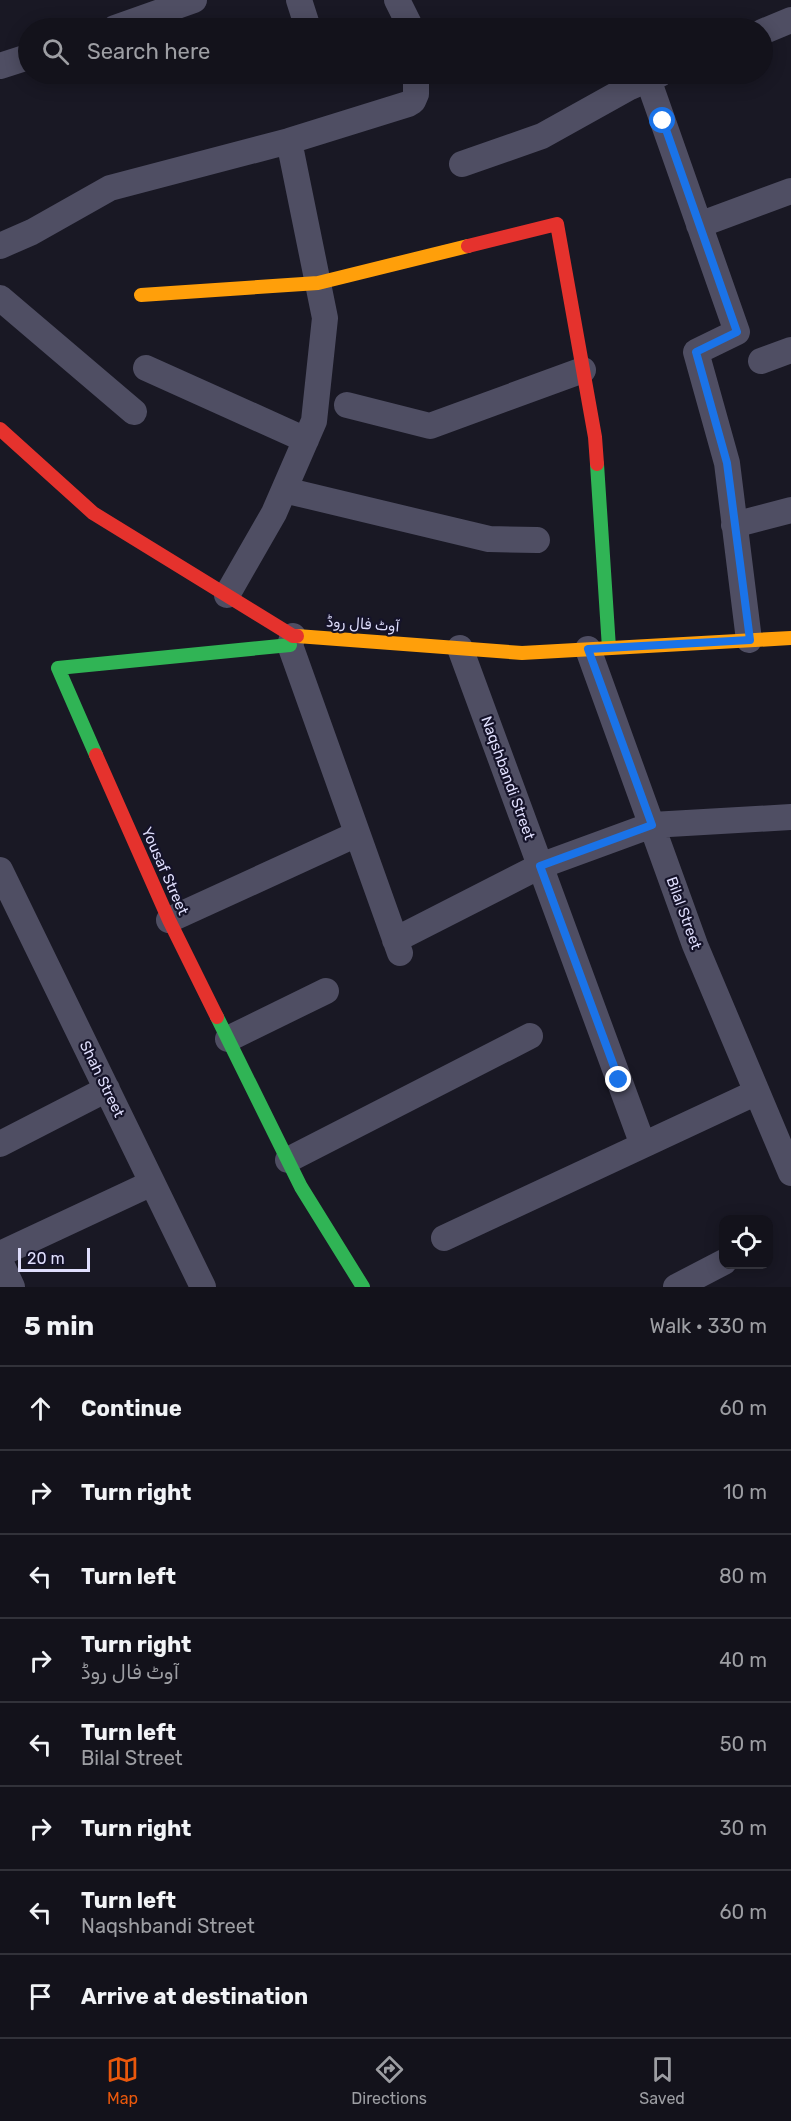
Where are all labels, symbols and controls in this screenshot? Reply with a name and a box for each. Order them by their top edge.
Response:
search box [18,18,773,84]
icon: search [39,35,72,68]
text: Search here [87,38,210,65]
route start [649,107,675,133]
street label: آوٹ فال روڈ [326,612,401,637]
street label: Naqshbandi Street [477,714,539,842]
street label: Yousaf Street [138,824,192,918]
street label: Bilal Street [663,874,706,952]
street label: Shah Street [76,1038,128,1120]
route end [605,1066,631,1092]
map controls [719,1215,773,1269]
button: locate [719,1215,773,1269]
scale bar [18,1245,90,1272]
text: 20 m [27,1249,65,1268]
text: 5 min [24,1311,94,1342]
text: Walk · 330 m [650,1314,767,1338]
icon: ahead [24,1392,57,1425]
text: Continue [81,1395,182,1422]
text: 60 m [720,1396,767,1420]
icon: right [24,1476,57,1509]
text: Turn right [81,1479,191,1506]
text: 10 m [723,1480,767,1504]
icon: left [24,1560,57,1593]
text: Turn left [81,1563,176,1590]
text: 80 m [719,1564,767,1588]
text: Turn right [81,1631,191,1658]
icon: right [24,1644,57,1677]
text: 40 m [719,1648,767,1672]
text: آوٹ فال روڈ [81,1660,179,1684]
text: Turn left [81,1719,176,1746]
icon: left [24,1728,57,1761]
text: 50 m [720,1732,767,1756]
text: Bilal Street [81,1746,183,1770]
icon: right [24,1812,57,1845]
text: Turn right [81,1815,191,1842]
text: 30 m [720,1816,767,1840]
text: Turn left [81,1887,176,1914]
icon: left [24,1896,57,1929]
text: 60 m [720,1900,767,1924]
text: Naqshbandi Street [81,1914,255,1938]
icon: arrive [24,1980,57,2013]
text: Arrive at destination [81,1983,308,2010]
tab: Map [106,2053,139,2108]
tab: Directions [351,2053,427,2108]
tab: Saved [639,2053,685,2108]

